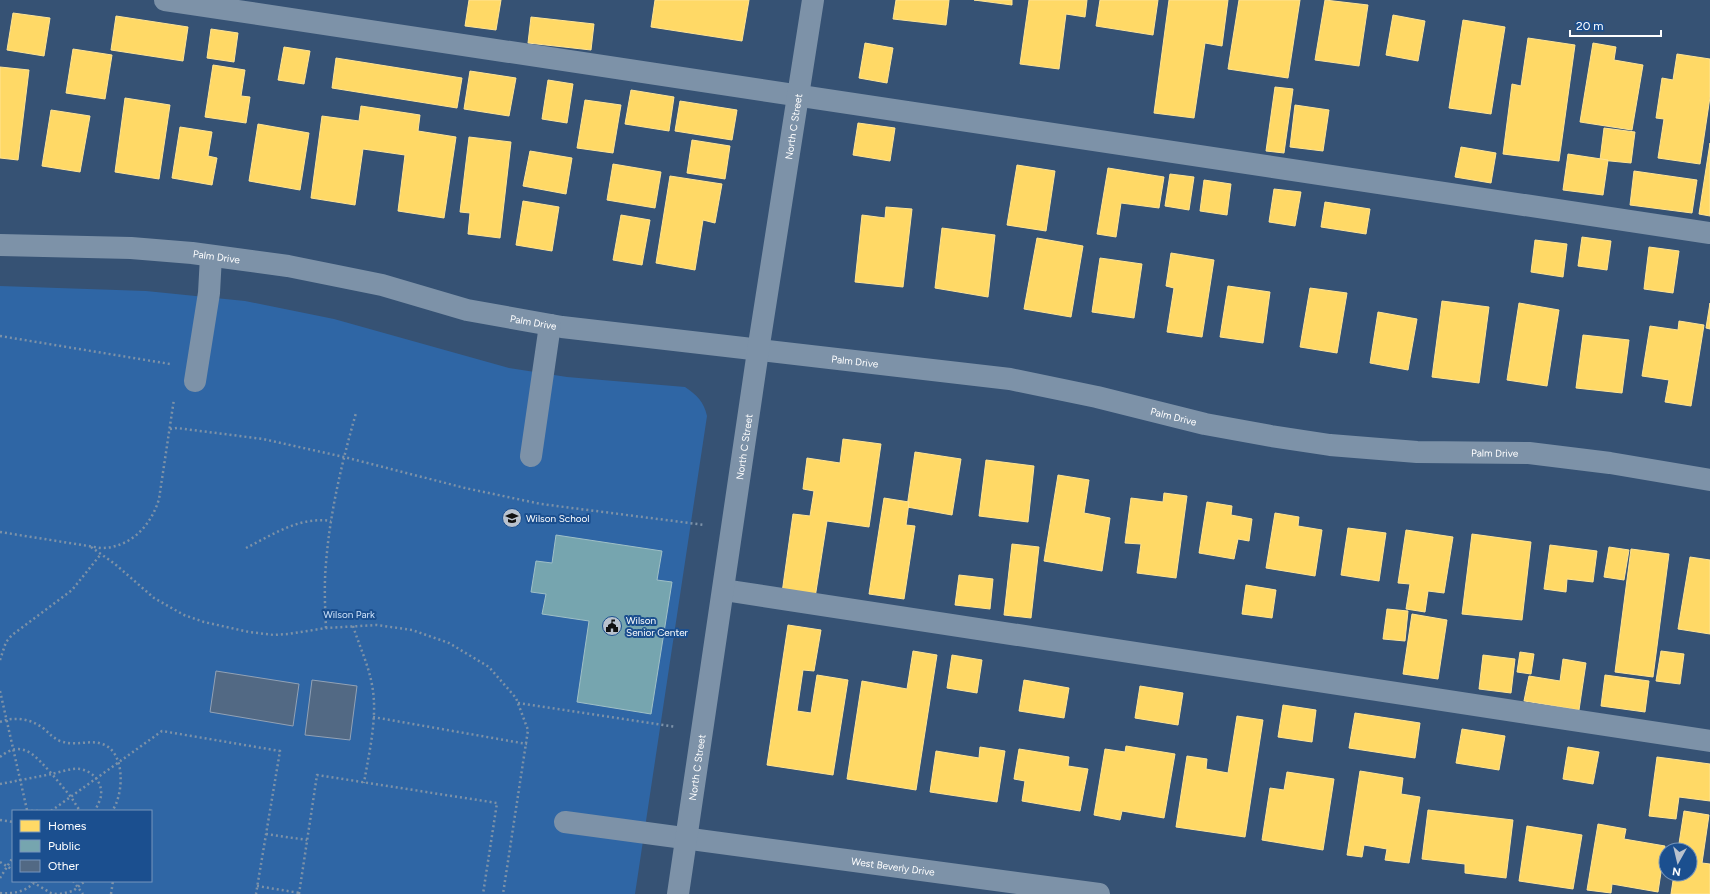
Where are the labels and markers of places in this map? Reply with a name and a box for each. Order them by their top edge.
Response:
school or university icon: Wilson School [501,507,523,529]
place label: Wilson School [526,512,590,525]
place label: Wilson Senior Center [626,614,689,639]
public building icon: Wilson Senior Center [601,615,623,637]

